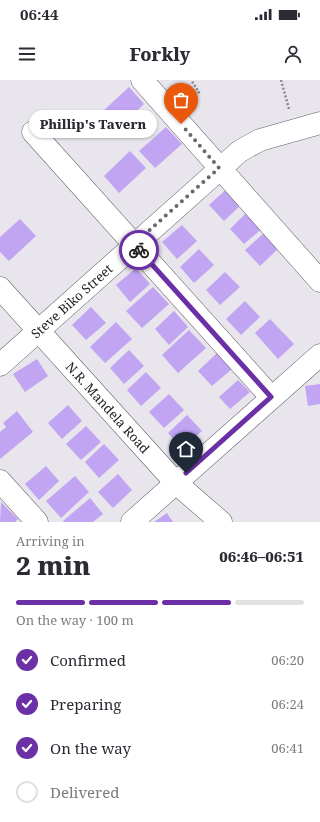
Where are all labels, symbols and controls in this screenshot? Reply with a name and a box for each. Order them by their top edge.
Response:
text: 06:44 [20,4,58,24]
text: Forkly [130,42,190,66]
icon: menu [16,43,38,65]
icon: person [282,43,304,65]
pin [164,83,198,124]
icon: bag [170,89,192,111]
callout: Phillip's Tavern [29,110,157,138]
text: Phillip's Tavern [40,115,146,133]
courier [119,230,159,270]
icon: bike [128,239,150,261]
street label: Steve Biko Street [27,260,117,342]
street label: N.R. Mandela Road [62,358,154,457]
pin [169,432,203,473]
icon: home [175,438,197,460]
text: Arriving in [16,532,85,550]
text: 06:46–06:51 [219,546,304,566]
text: 2 min [16,547,91,583]
text: On the way · 100 m [16,611,134,629]
icon: check [16,649,38,671]
text: Confirmed [50,650,126,670]
text: 06:20 [271,651,304,669]
icon: check [16,693,38,715]
text: Preparing [50,694,121,714]
text: 06:24 [271,695,304,713]
icon: check [16,737,38,759]
text: On the way [50,738,131,758]
text: 06:41 [271,739,304,757]
text: Delivered [50,782,119,802]

